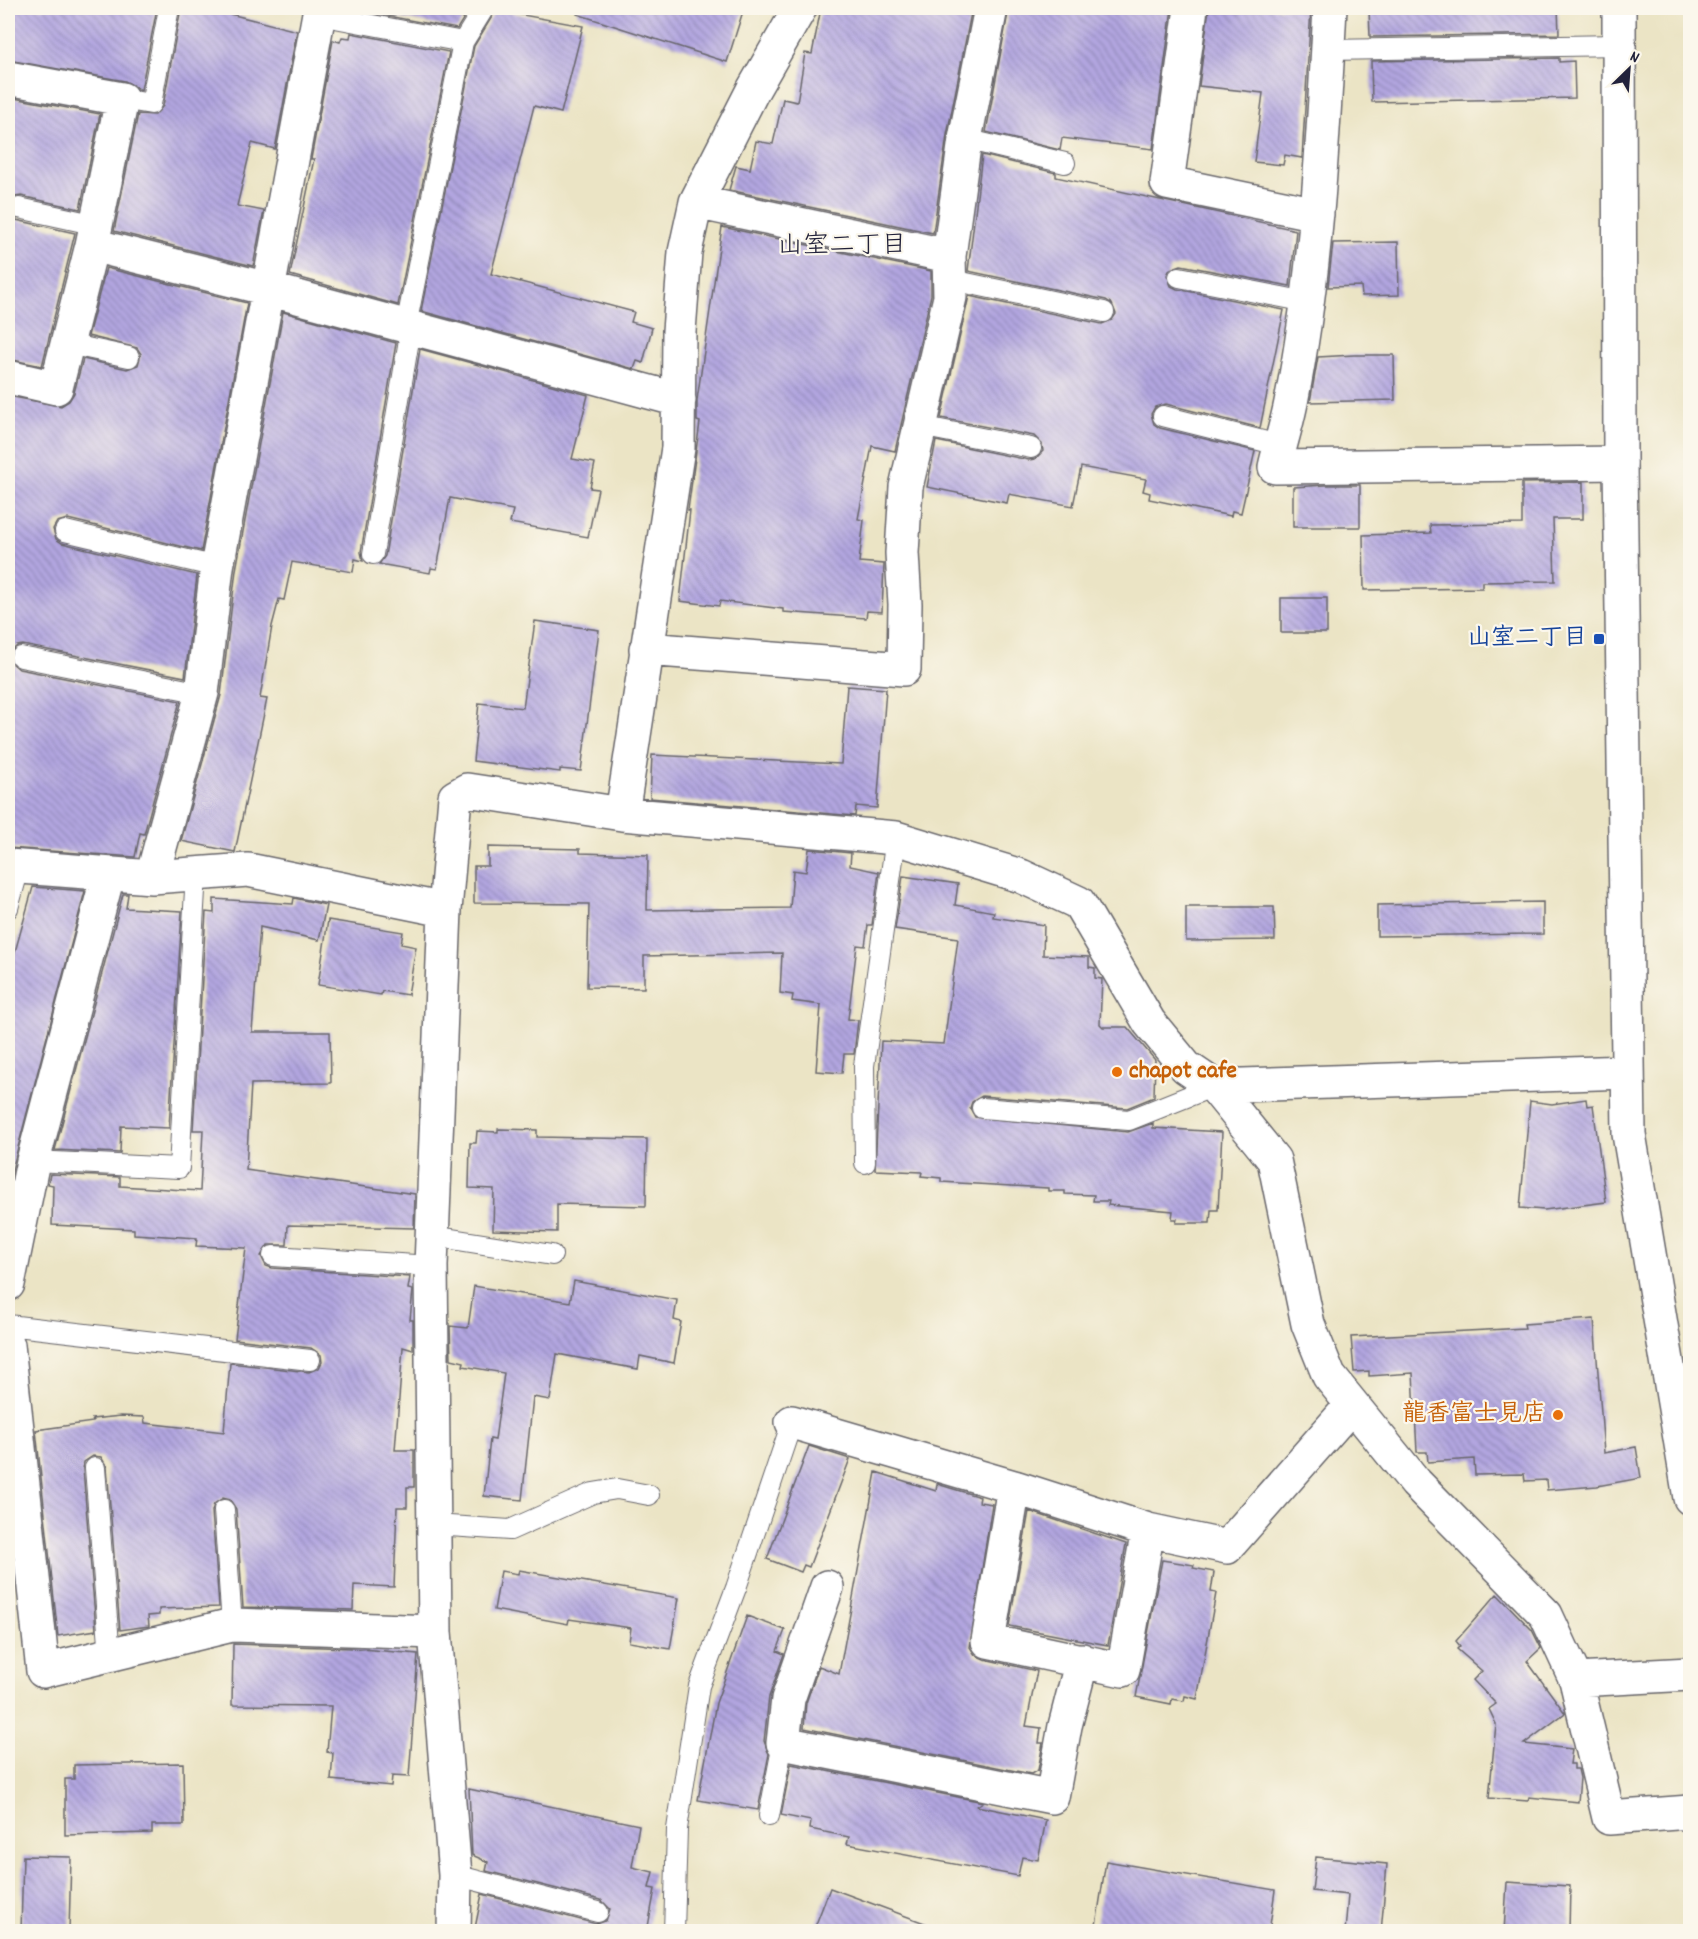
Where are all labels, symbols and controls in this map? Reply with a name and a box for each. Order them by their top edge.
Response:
north arrow [1599,39,1659,99]
text: N [1626,46,1643,70]
district label: 山室二丁目 [777,228,907,265]
place label: 山室二丁目 [1467,622,1587,656]
marker: 山室二丁目 [1592,632,1606,646]
place label: chapot cafe [1129,1055,1237,1089]
marker: chapot cafe [1110,1065,1124,1079]
place label: 龍香富士見店 [1402,1398,1546,1432]
marker: 龍香富士見店 [1551,1408,1565,1422]

